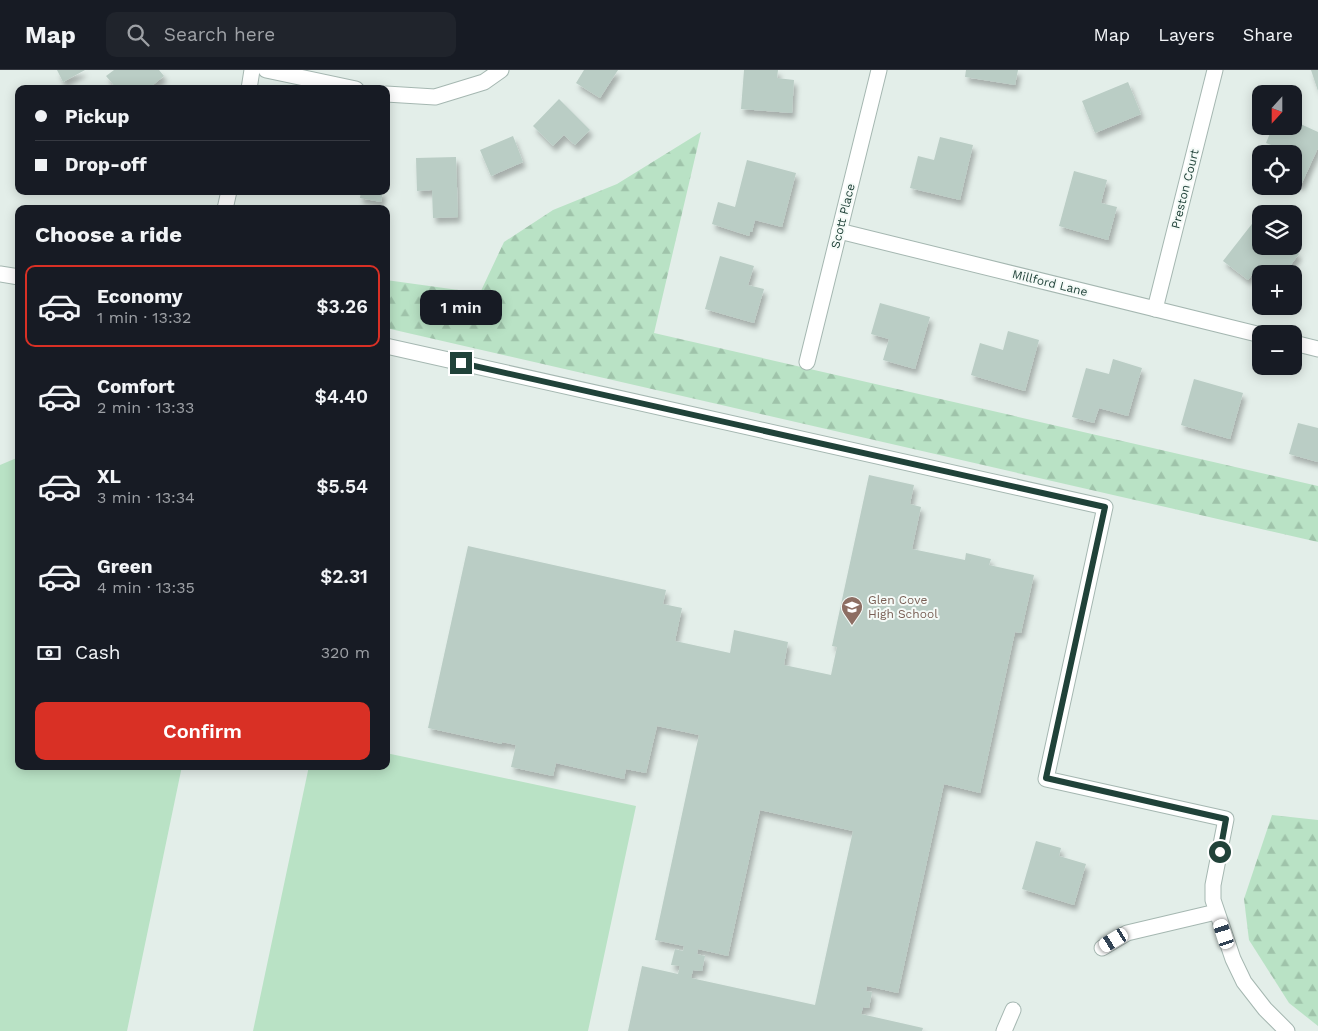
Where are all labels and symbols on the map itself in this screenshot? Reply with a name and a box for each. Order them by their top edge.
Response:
north arrow [1252,85,1302,135]
street label: Preston Court [1168,148,1202,230]
street label: Scott Place [828,182,858,250]
street label: Millford Lane [1011,267,1089,299]
callout: 1 min [420,290,502,326]
route end [450,352,472,374]
place label: Glen Cove High School [868,593,938,621]
school or university icon: Glen Cove High School [840,595,864,626]
route start [1209,841,1231,863]
car [1212,917,1235,951]
car [1097,926,1130,954]

